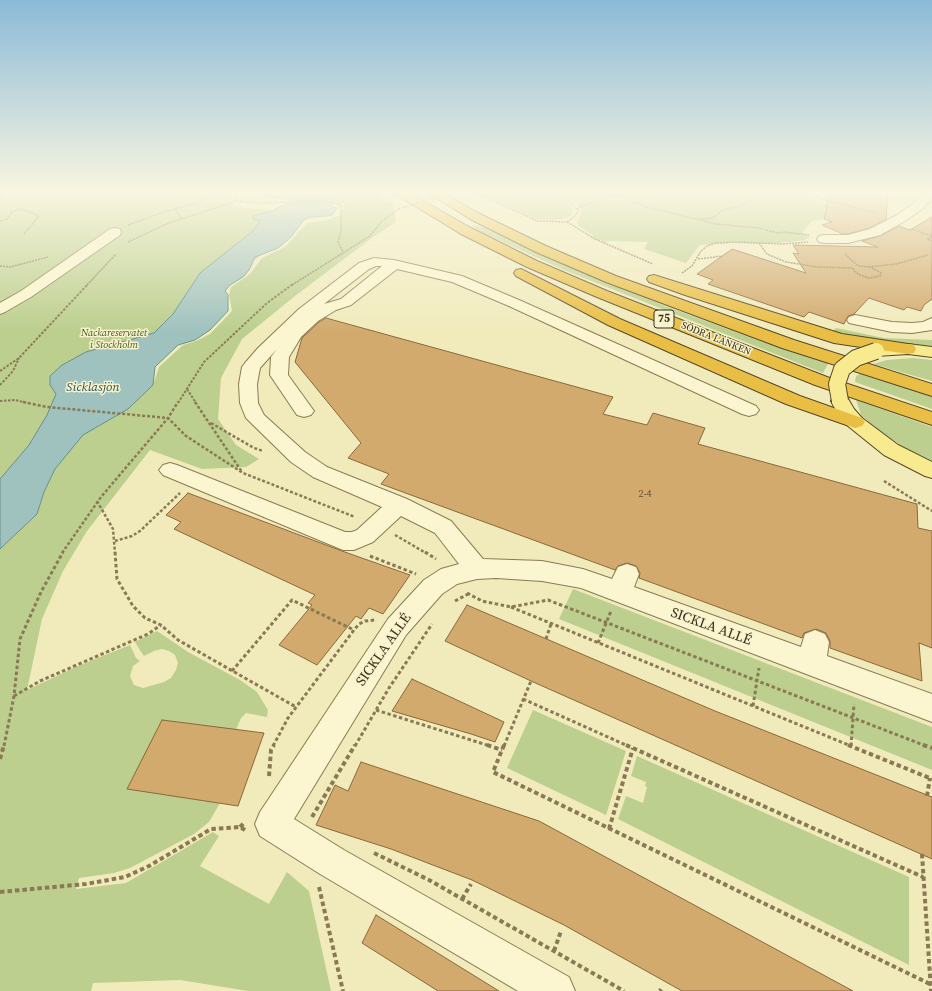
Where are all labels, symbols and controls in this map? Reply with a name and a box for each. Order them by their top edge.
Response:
road number: 75 [654,310,674,328]
street label: SÖDRA LÄNKEN [679,320,753,358]
park label: Nackareservatet i Stockholm [81,327,147,350]
water label: Sicklasjön [66,380,120,396]
house number: 2-4 [638,488,652,500]
street label: SICKLA ALLÉ [668,605,754,649]
street label: SICKLA ALLÉ [353,610,415,690]

